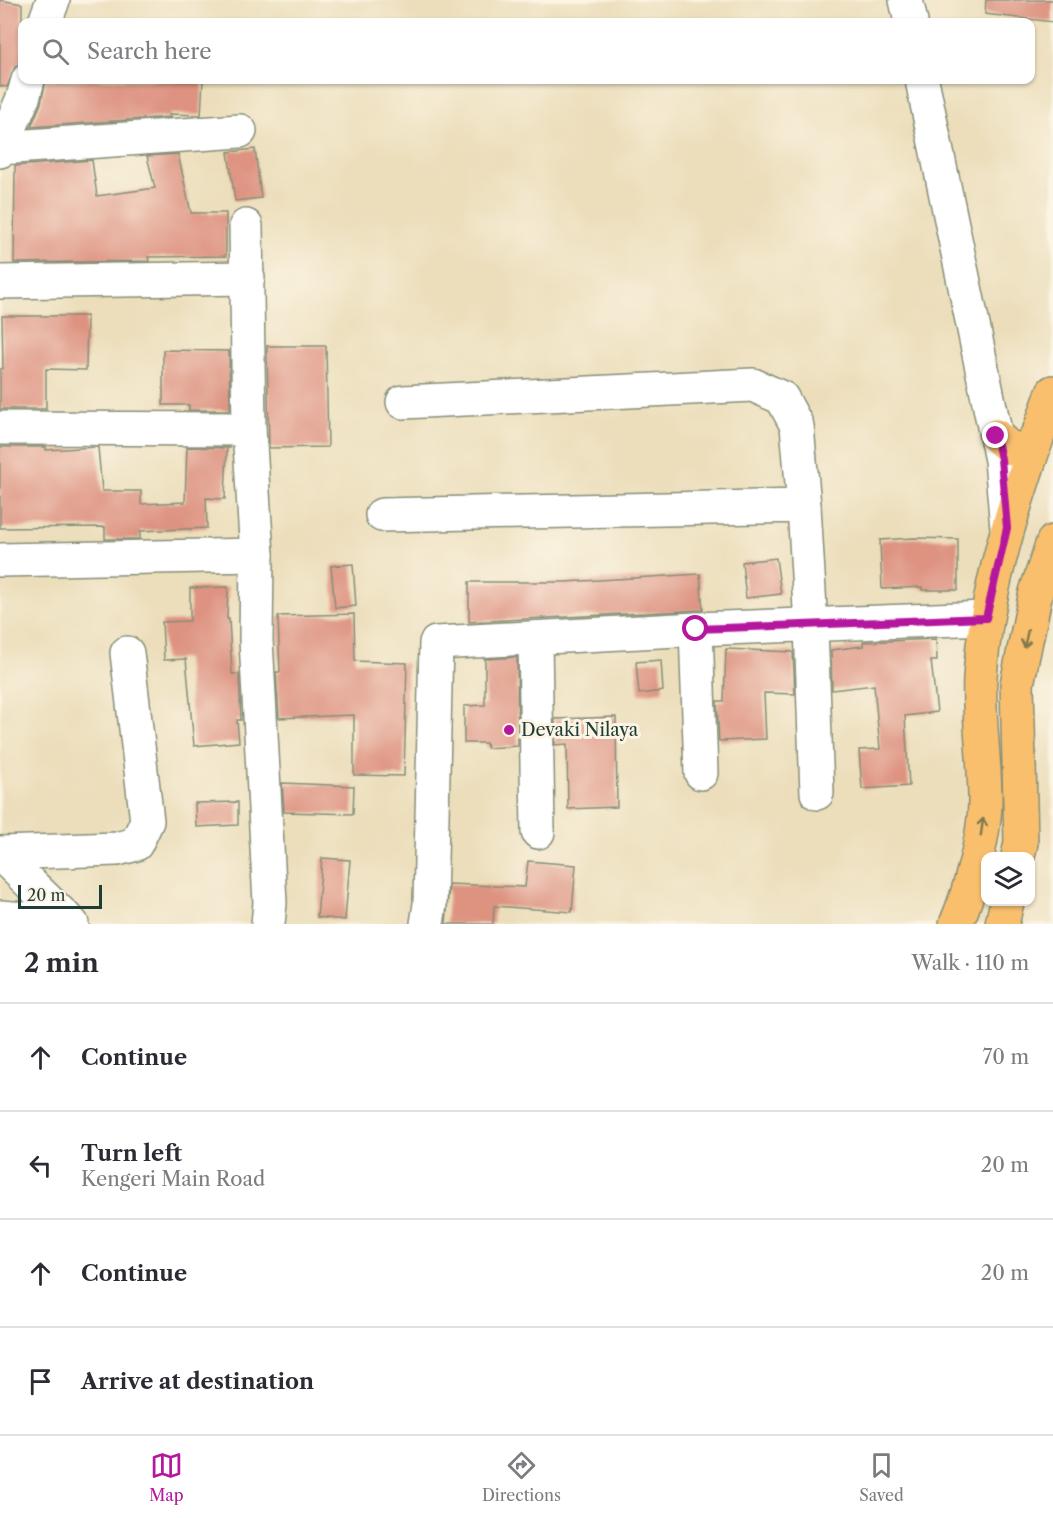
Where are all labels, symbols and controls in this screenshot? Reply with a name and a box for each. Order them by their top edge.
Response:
search box [18,18,1035,84]
icon: search [39,35,72,68]
text: Search here [87,38,212,65]
route end [982,422,1008,448]
route start [682,615,708,641]
one-way arrow [1020,629,1031,648]
place label: Devaki Nilaya [521,719,639,741]
marker: Devaki Nilaya [502,723,516,737]
one-way arrow [976,818,987,838]
map controls [981,852,1035,906]
button: layers [981,852,1035,906]
scale bar [18,882,102,910]
text: 20 m [27,885,66,905]
text: 2 min [24,947,99,979]
text: Walk · 110 m [912,951,1029,975]
icon: ahead [24,1041,57,1074]
text: Continue [81,1044,187,1071]
text: 70 m [983,1045,1029,1069]
text: Turn left [81,1140,182,1167]
icon: left [24,1149,57,1182]
text: 20 m [981,1153,1029,1177]
text: Kengeri Main Road [81,1167,265,1191]
icon: ahead [24,1257,57,1290]
text: Continue [81,1260,187,1287]
text: 20 m [981,1261,1029,1285]
icon: arrive [24,1365,57,1398]
text: Arrive at destination [81,1368,314,1395]
tab: Map [149,1449,184,1505]
tab: Directions [482,1449,561,1505]
tab: Saved [859,1449,904,1505]

